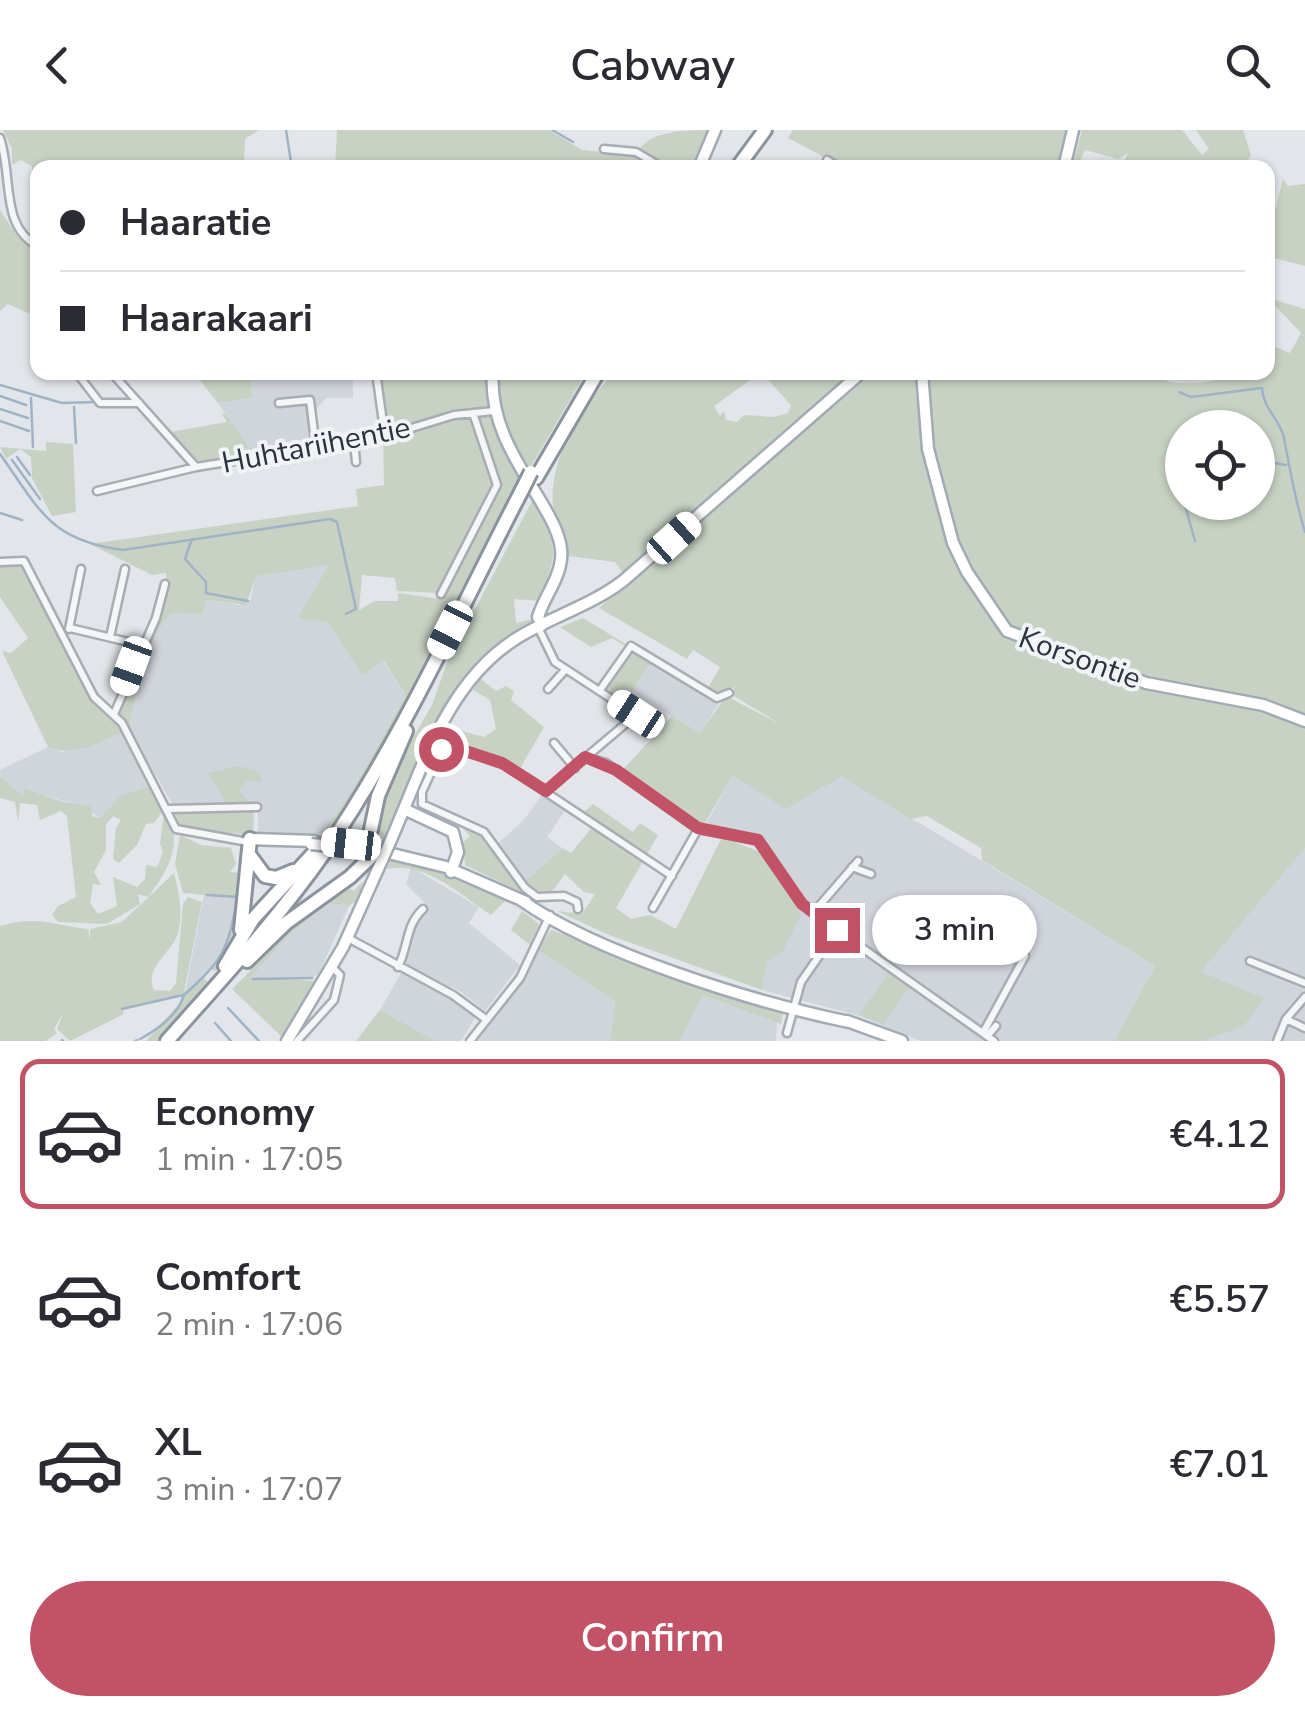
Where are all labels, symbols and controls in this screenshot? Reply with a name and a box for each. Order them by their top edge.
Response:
text: Cabway [570,35,735,96]
icon: back [30,38,85,93]
icon: search [1220,38,1275,93]
text: Haaratie [120,197,271,248]
text: Haarakaari [120,293,313,344]
street label: Huhtariihentie [218,407,414,484]
map controls [1165,410,1275,520]
button: locate [1165,410,1275,520]
car [642,507,706,569]
car [423,596,477,664]
street label: Korsontie [1013,617,1147,699]
car [107,633,155,699]
car [603,685,669,743]
route start [419,727,464,772]
car [320,826,382,862]
callout: 3 min [872,895,1037,965]
route end [815,908,860,953]
text: 3 min [914,908,995,951]
text: Economy [155,1087,314,1138]
icon: car [35,1089,125,1179]
text: €4.12 [1170,1109,1270,1160]
text: 1 min · 17:05 [155,1138,343,1181]
text: Comfort [155,1252,300,1303]
icon: car [35,1254,125,1344]
text: €5.57 [1170,1274,1270,1325]
text: 2 min · 17:06 [155,1303,343,1346]
text: XL [155,1417,202,1468]
icon: car [35,1419,125,1509]
text: €7.01 [1170,1439,1270,1490]
text: 3 min · 17:07 [155,1468,343,1511]
button: Confirm [30,1581,1275,1696]

